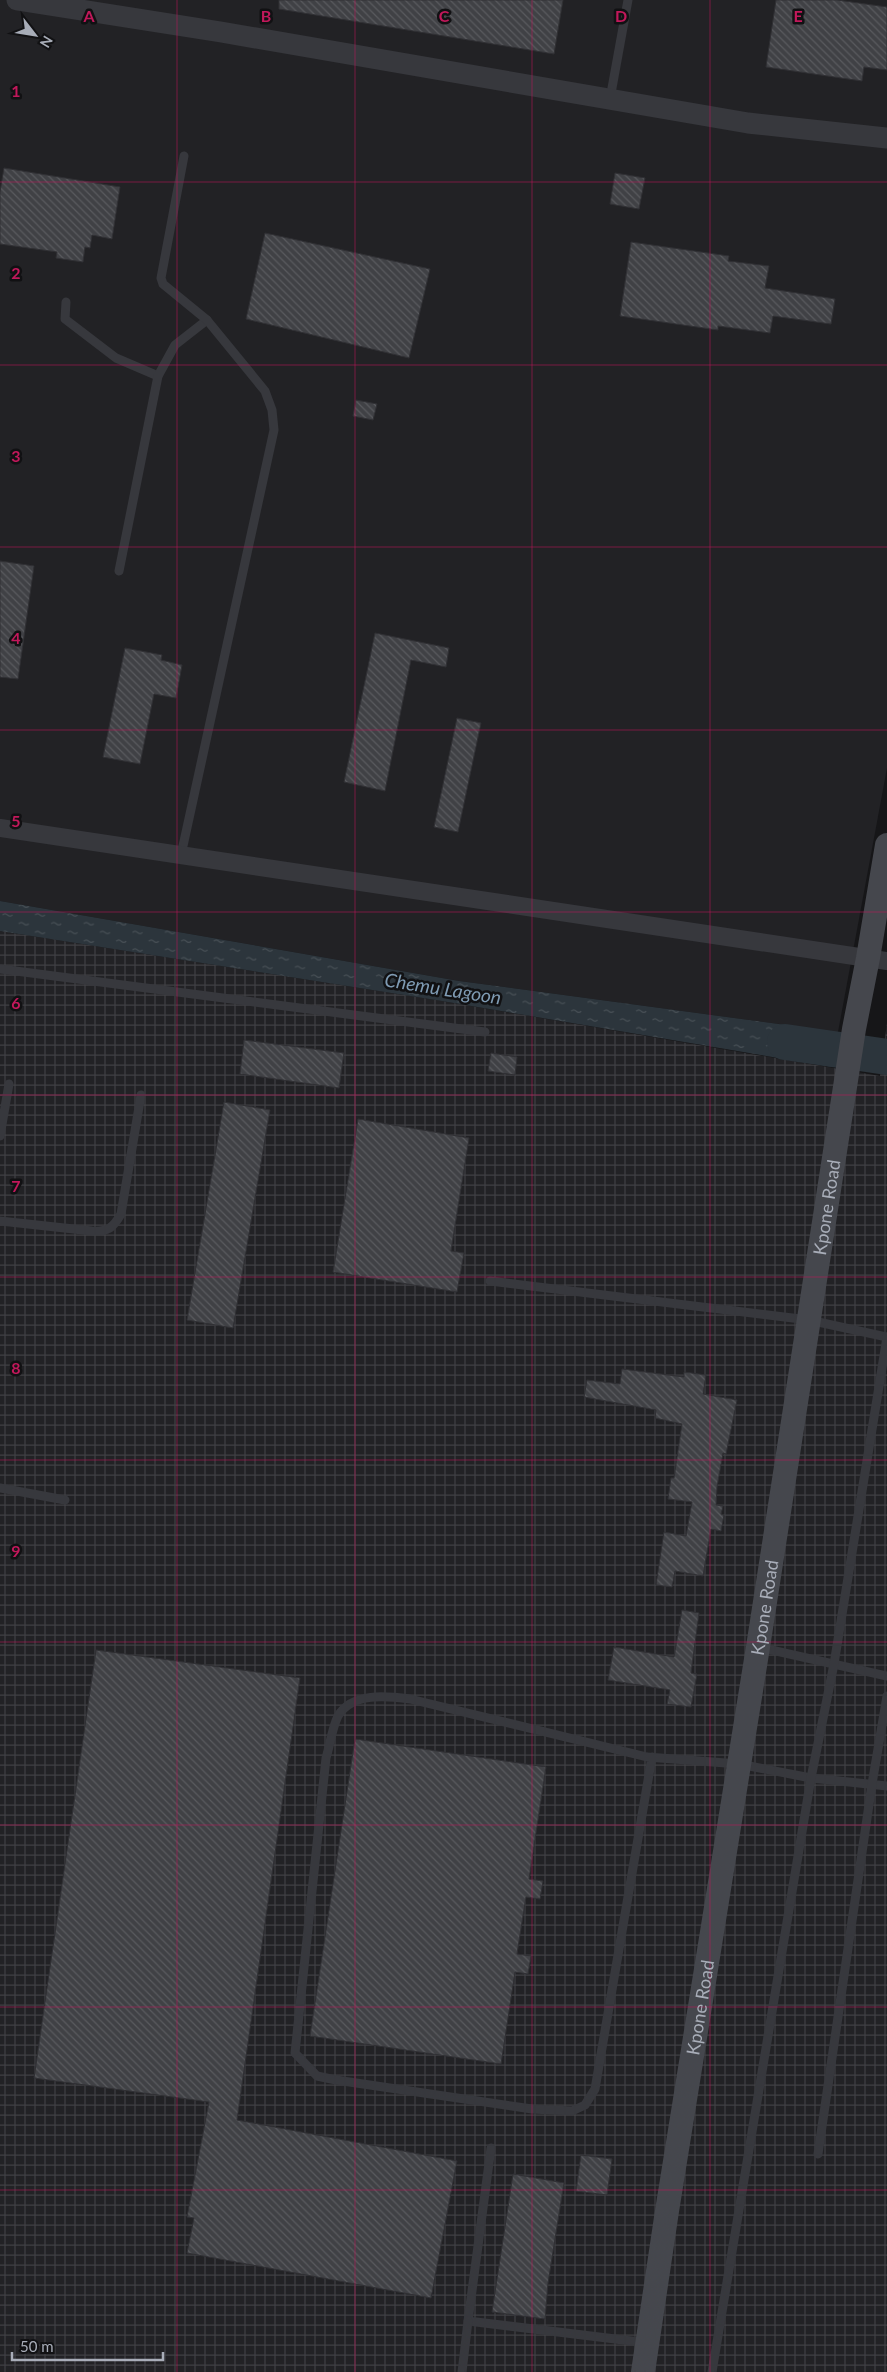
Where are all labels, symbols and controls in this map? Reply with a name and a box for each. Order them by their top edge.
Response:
text: A [82,6,95,25]
text: B [261,6,271,25]
text: C [439,6,450,25]
text: D [615,6,627,25]
text: E [793,6,803,25]
north arrow [10,10,60,60]
text: N [37,33,57,51]
text: 1 [11,81,21,100]
text: 2 [11,263,21,282]
text: 3 [11,446,21,465]
text: 4 [11,628,21,647]
text: 5 [11,811,21,830]
water label: Chemu Lagoon [383,967,503,1009]
text: 6 [11,993,21,1012]
street label: Kpone Road [808,1158,845,1257]
text: 7 [11,1176,21,1195]
text: 8 [11,1358,21,1377]
text: 9 [11,1541,21,1560]
street label: Kpone Road [746,1558,782,1657]
street label: Kpone Road [681,1958,718,2057]
scale bar [12,2330,164,2362]
text: 50 m [20,2337,54,2355]

